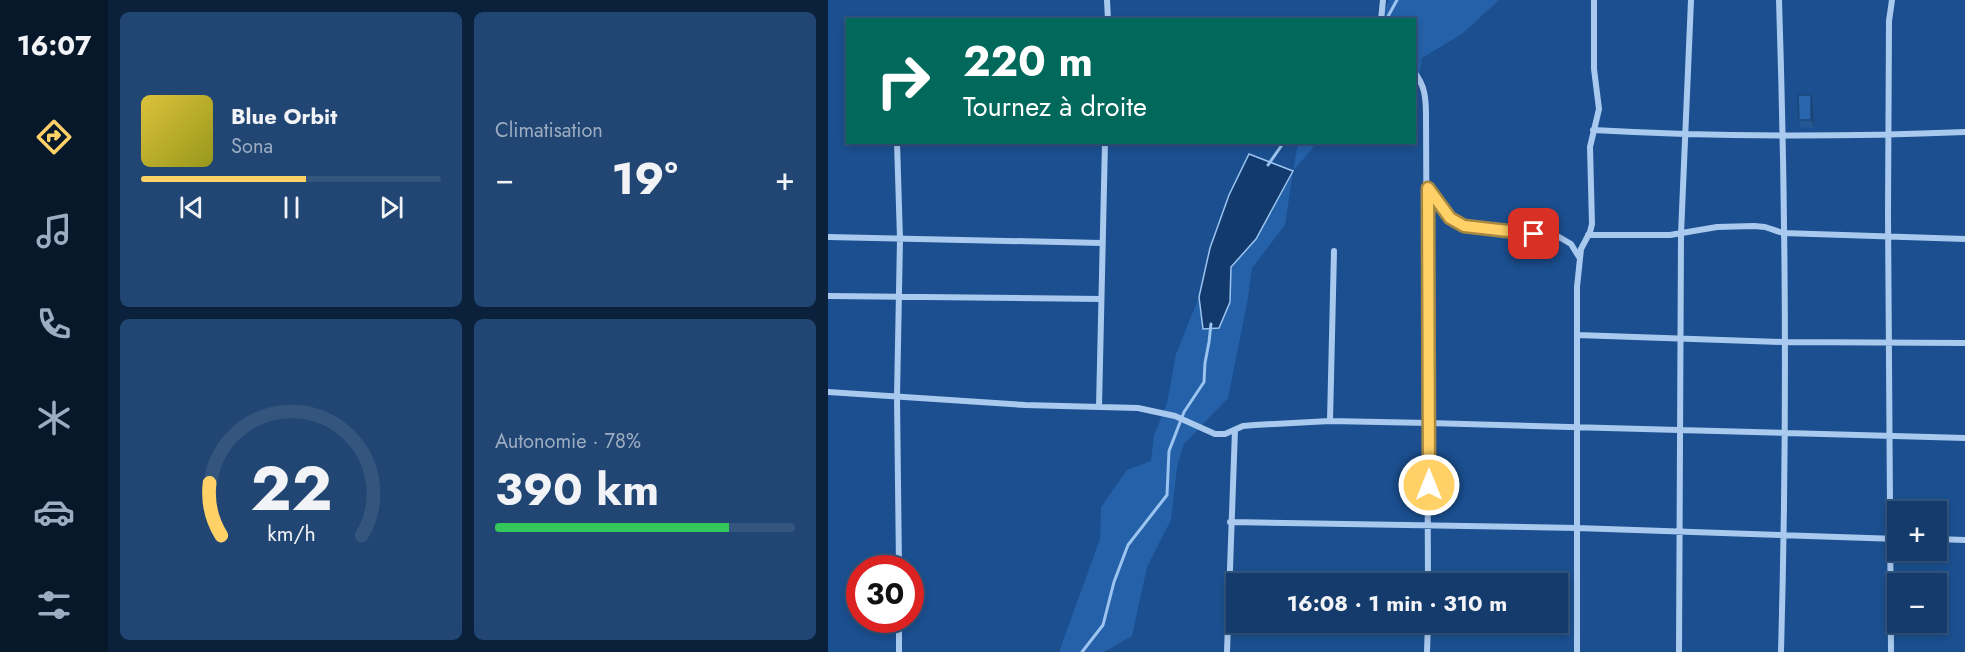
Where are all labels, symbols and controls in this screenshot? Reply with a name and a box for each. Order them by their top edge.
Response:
text: 16:07 [17,26,91,65]
text: 220 m [963,31,1093,92]
icon: right [864,42,942,120]
text: Tournez à droite [963,87,1147,126]
text: Blue Orbit [231,100,337,132]
icon: directions [33,116,75,158]
text: Climatisation [495,116,603,145]
text: Sona [231,132,273,161]
text: 19° [611,146,678,211]
text: − [495,155,514,202]
text: + [775,155,795,202]
icon: previous [175,191,208,224]
icon: pause [275,191,308,224]
icon: next [375,191,408,224]
pin [1508,208,1559,259]
icon: music [33,210,75,252]
icon: arrive [1517,217,1550,250]
icon: phone [33,303,75,345]
icon: climate [33,397,75,439]
text: Autonomie · 78% [495,427,641,456]
text: 22 [250,443,332,533]
position arrow [1397,453,1461,517]
text: 390 km [495,457,659,522]
icon: car [33,491,75,533]
map controls [1887,501,1947,633]
button: + [1887,501,1947,561]
text: km/h [267,519,315,550]
speed limit sign: 30 [846,555,924,633]
button: − [1887,573,1947,633]
icon: filters [33,584,75,626]
text: 16:08 · 1 min · 310 m [1287,587,1507,619]

